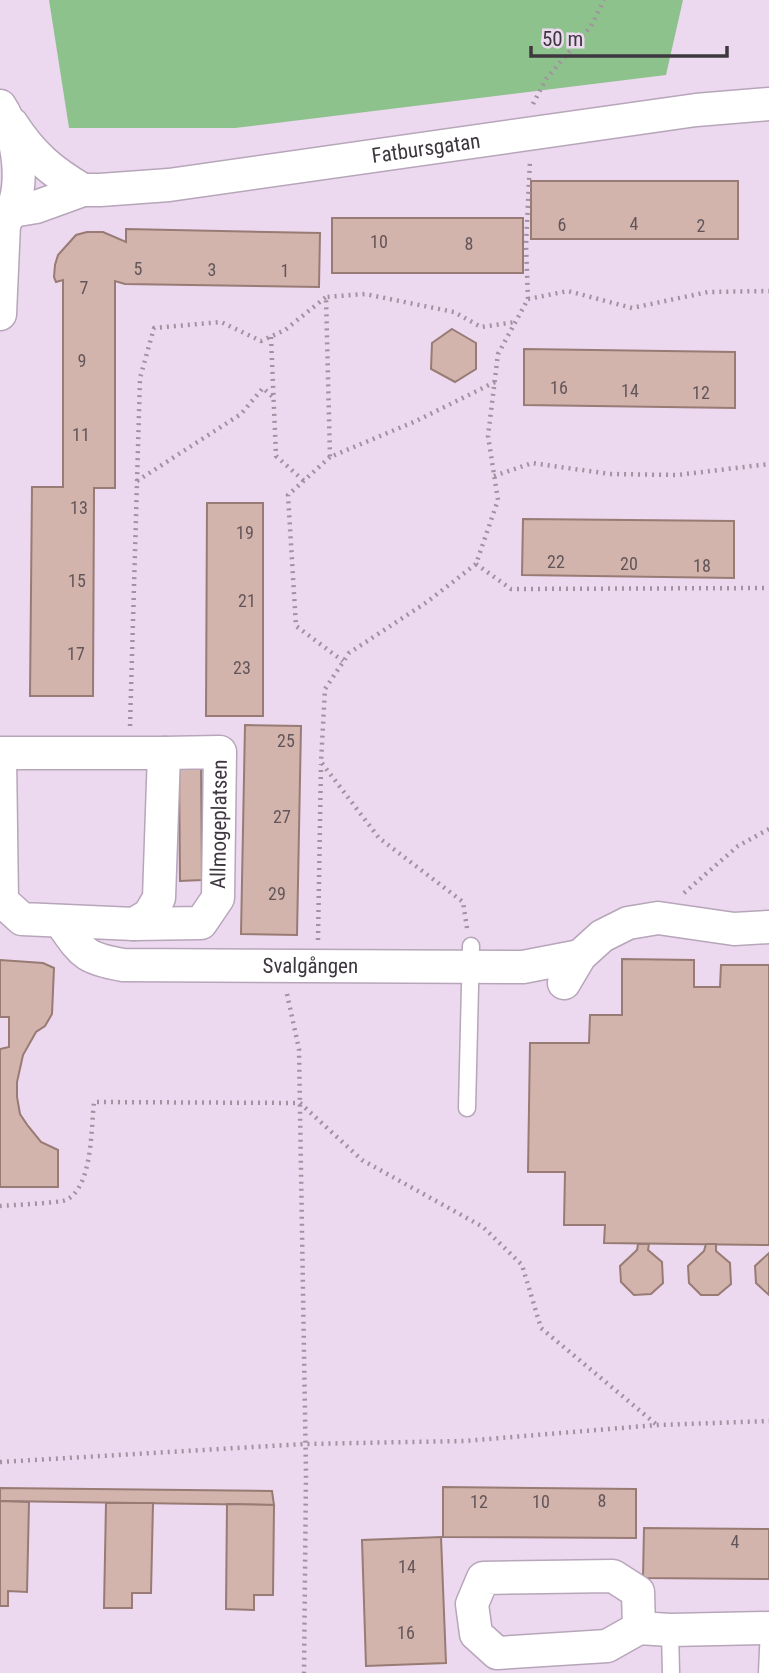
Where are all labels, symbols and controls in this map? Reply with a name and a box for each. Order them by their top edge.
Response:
scale bar [531,14,727,58]
text: 50 m [542,27,583,51]
street label: Fatbursgatan [370,129,482,168]
house number: 4 [630,213,639,234]
house number: 6 [558,214,566,235]
house number: 2 [697,215,706,236]
house number: 10 [370,231,388,252]
house number: 8 [465,233,473,254]
house number: 5 [134,258,143,279]
house number: 3 [208,259,216,280]
house number: 1 [281,260,289,281]
house number: 7 [80,277,89,298]
house number: 9 [78,350,86,371]
house number: 16 [550,377,568,398]
house number: 14 [621,380,639,401]
house number: 12 [692,382,710,403]
house number: 11 [72,424,90,445]
house number: 13 [70,497,88,518]
house number: 19 [236,522,254,543]
house number: 22 [547,551,565,572]
house number: 20 [620,553,638,574]
house number: 18 [693,555,711,576]
house number: 15 [68,570,86,591]
house number: 21 [238,590,256,611]
house number: 17 [67,643,85,664]
house number: 23 [233,657,251,678]
house number: 25 [277,730,295,751]
street label: Allmogeplatsen [206,759,232,889]
house number: 27 [273,806,291,827]
house number: 29 [268,883,286,904]
street label: Svalgången [263,954,358,978]
house number: 8 [598,1490,606,1511]
house number: 12 [470,1491,488,1512]
house number: 10 [532,1491,550,1512]
house number: 4 [731,1531,740,1552]
house number: 14 [398,1556,416,1577]
house number: 16 [397,1622,415,1643]

